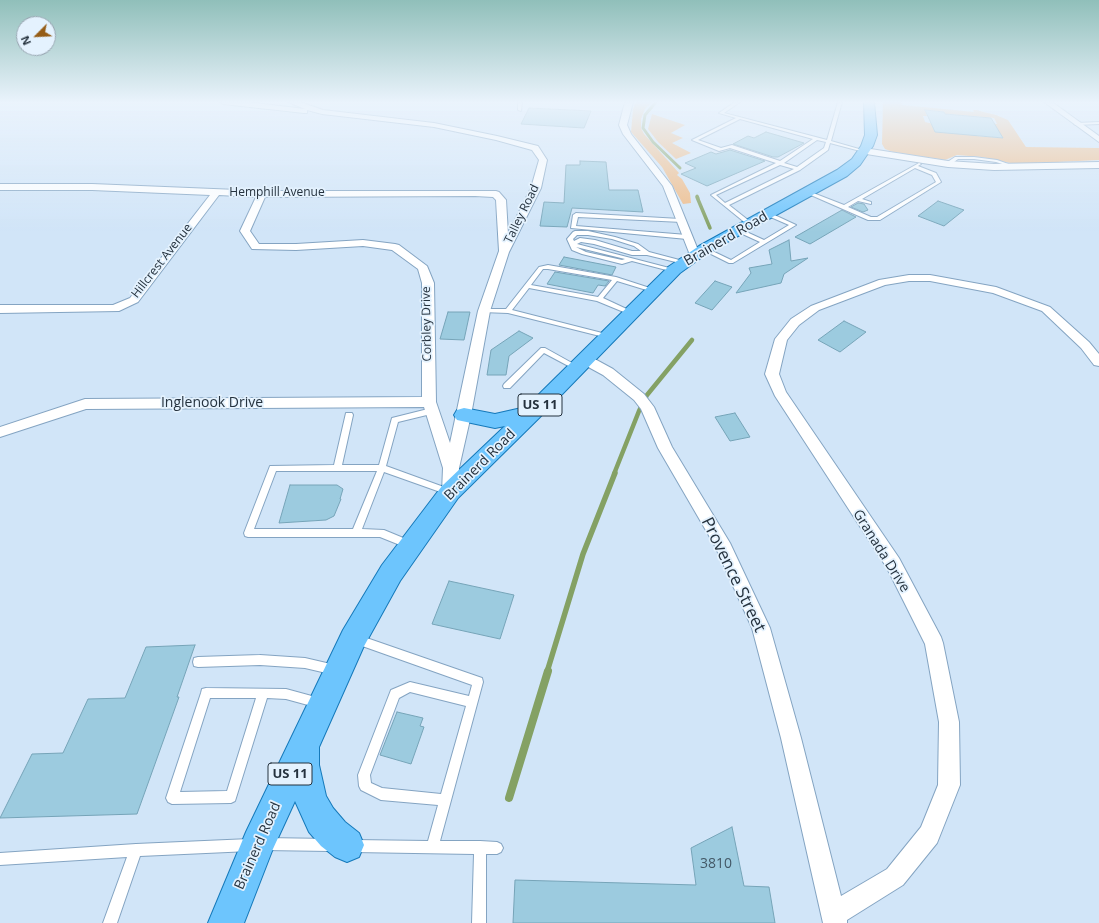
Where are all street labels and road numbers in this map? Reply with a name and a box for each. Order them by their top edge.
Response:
street label: Talley Road [502,182,542,246]
street label: Hemphill Avenue [229,186,325,200]
street label: Brainerd Road [681,208,771,270]
street label: Hillcrest Avenue [129,221,195,301]
street label: Corbley Drive [419,286,435,362]
road number: US 11 [518,394,562,416]
street label: Inglenook Drive [161,395,263,411]
street label: Brainerd Road [441,426,519,504]
street label: Granada Drive [849,507,913,595]
street label: Provence Street [696,514,770,636]
road number: US 11 [268,763,312,785]
street label: Brainerd Road [231,800,285,892]

